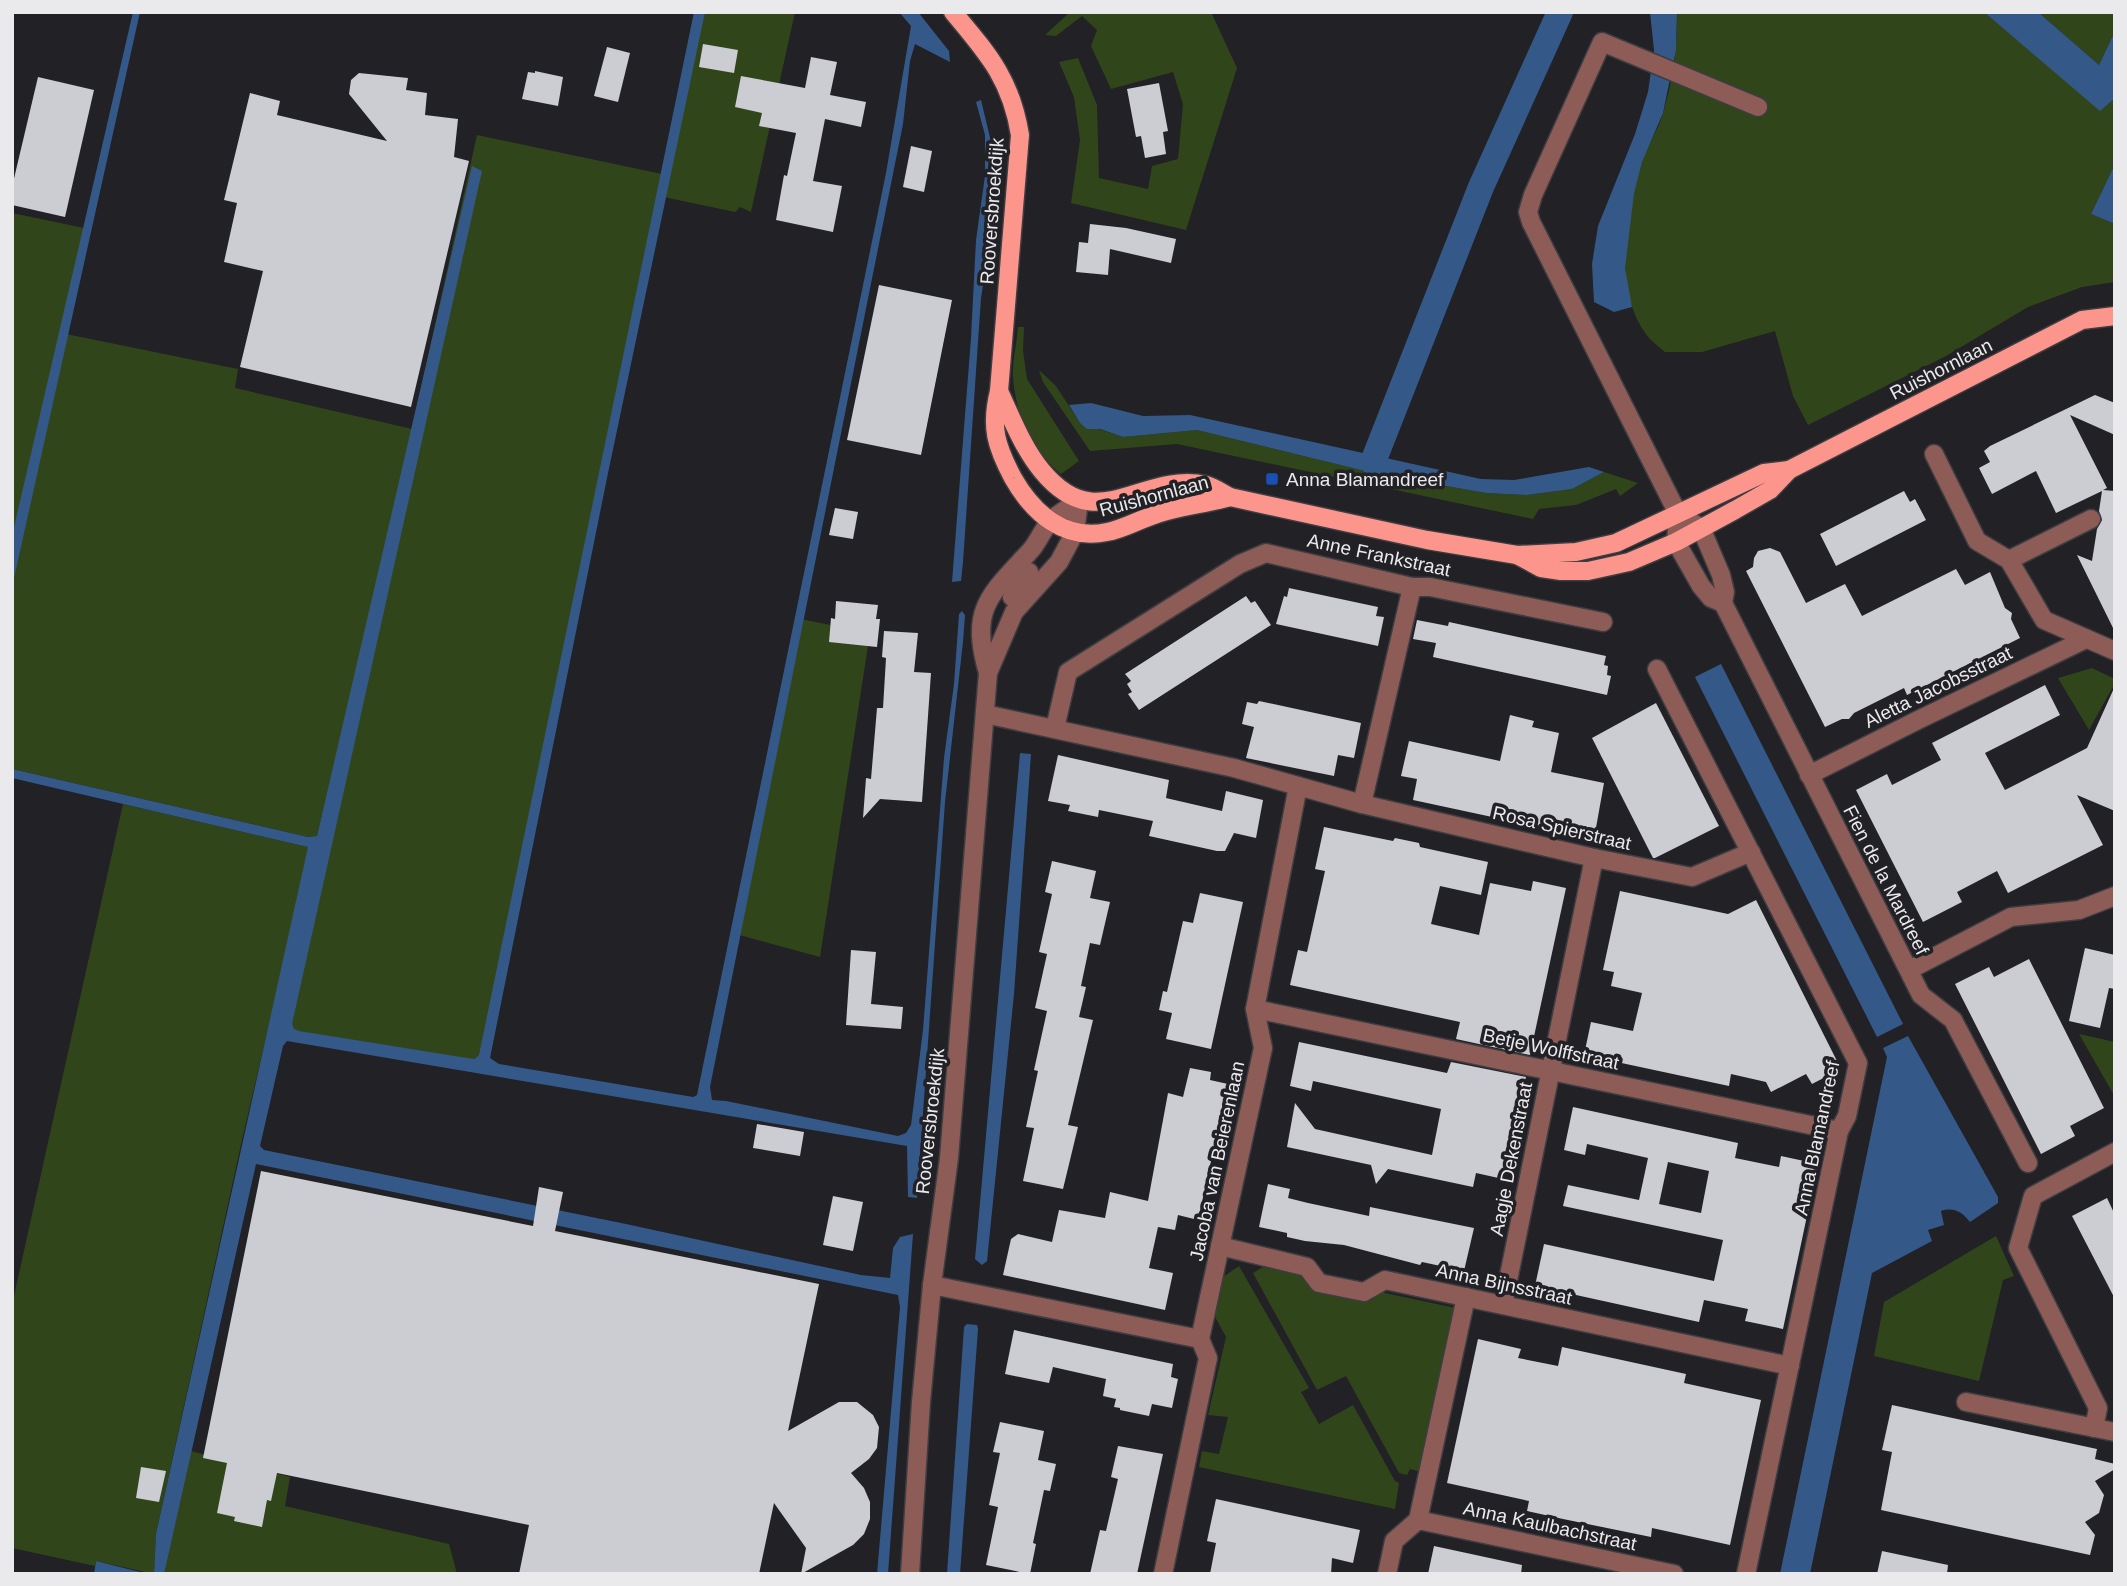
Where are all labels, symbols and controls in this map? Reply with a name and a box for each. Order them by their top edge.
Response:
street label: Rooversbroekdijk [976,137,1008,285]
street label: Ruishornlaan [1886,334,1996,404]
place label: Anna Blamandreef [1286,469,1444,490]
street label: Ruishornlaan [1097,471,1211,521]
marker: Anna Blamandreef [1264,471,1280,487]
street label: Anne Frankstraat [1306,530,1453,581]
street label: Aletta Jacobsstraat [1861,642,2016,732]
street label: Rosa Spierstraat [1491,802,1634,854]
street label: Fien de la Mardreef [1839,802,1933,959]
street label: Betje Wolffstraat [1481,1024,1622,1074]
street label: Rooversbroekdijk [912,1046,948,1195]
street label: Anna Blamandreef [1790,1058,1844,1217]
street label: Jacoba van Beierenlaan [1186,1059,1248,1263]
street label: Aagje Dekenstraat [1486,1080,1536,1238]
street label: Anna Bijnsstraat [1434,1259,1575,1309]
street label: Anna Kaulbachstraat [1462,1497,1639,1555]

